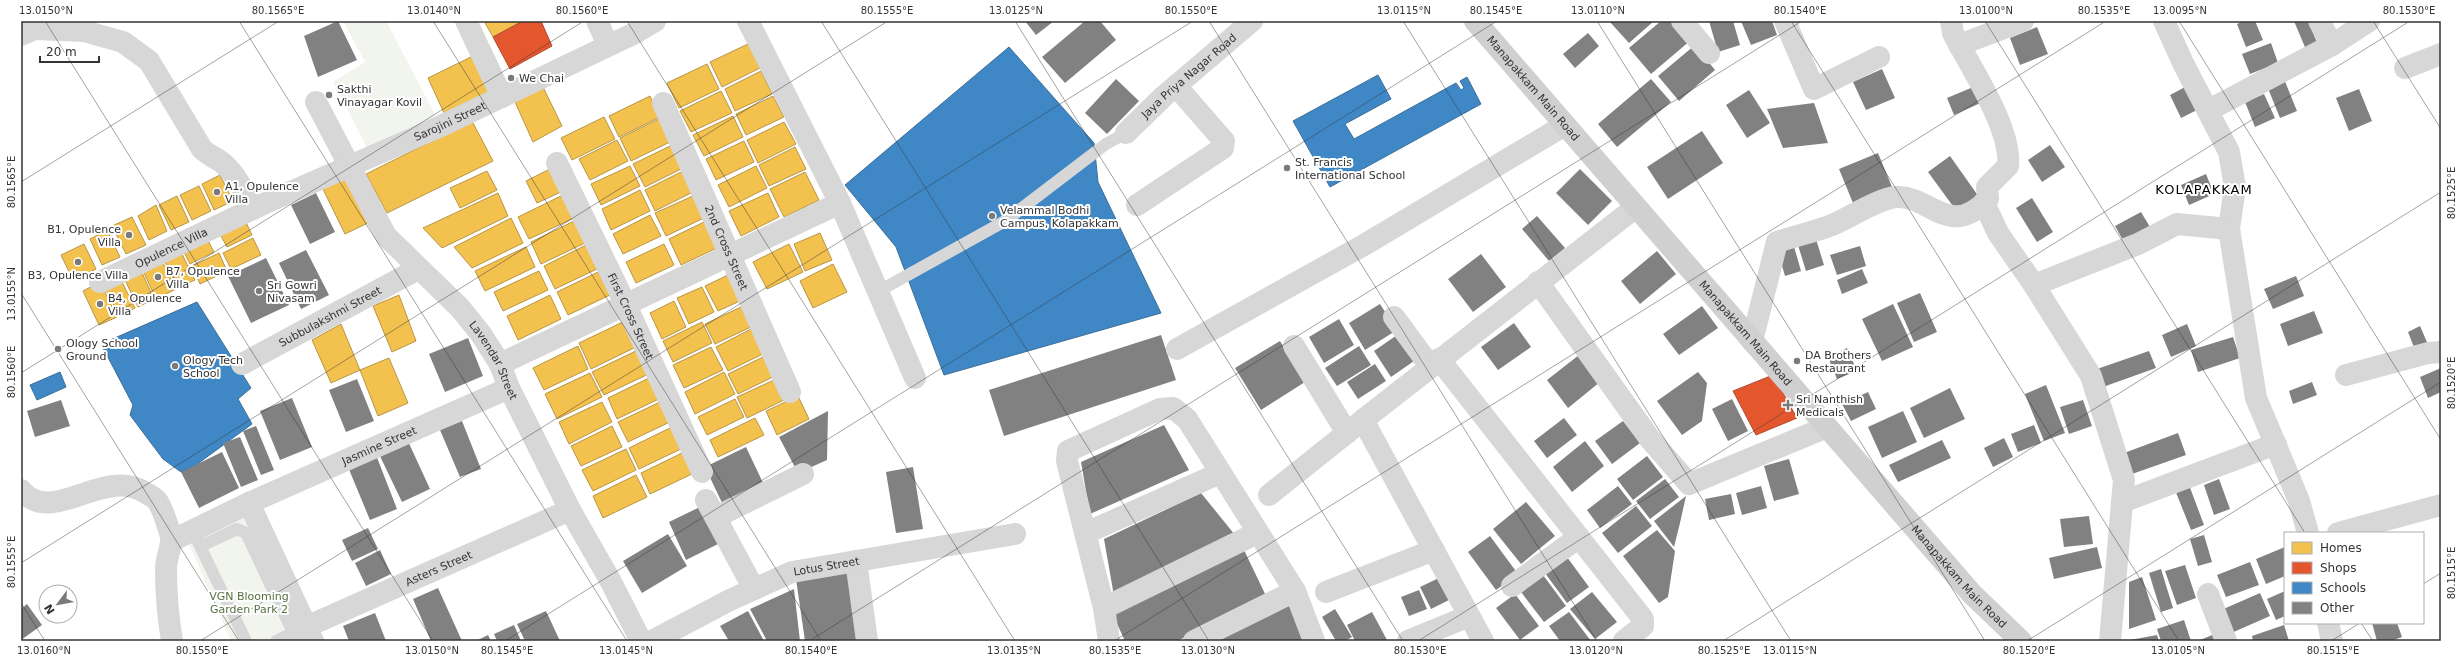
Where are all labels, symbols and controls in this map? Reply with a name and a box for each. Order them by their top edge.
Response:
text: 13.0150°N [19,5,73,16]
text: 80.1565°E [252,5,304,16]
text: 13.0140°N [407,5,461,16]
text: 80.1560°E [556,5,608,16]
text: 80.1555°E [861,5,913,16]
text: 13.0125°N [989,5,1043,16]
text: 80.1550°E [1165,5,1217,16]
text: 13.0115°N [1377,5,1431,16]
text: 80.1545°E [1470,5,1522,16]
text: 13.0110°N [1571,5,1625,16]
text: 80.1540°E [1774,5,1826,16]
text: 13.0100°N [1959,5,2013,16]
text: 80.1535°E [2078,5,2130,16]
text: 13.0095°N [2153,5,2207,16]
text: 80.1530°E [2383,5,2435,16]
street label: Jaya Priya Nagar Road [1138,31,1239,122]
street label: Manapakkam Main Road [1484,33,1582,143]
scale bar [40,38,99,64]
text: 20 m [46,45,77,59]
place label: We Chai [519,72,564,85]
marker: We Chai [506,73,516,83]
place label: Sakthi Vinayagar Kovil [337,83,422,109]
marker: Sakthi Vinayagar Kovil [324,90,334,100]
street label: Sarojini Street [412,99,489,144]
text: 80.1565°E [6,156,17,208]
place label: St. Francis International School [1295,156,1405,182]
marker: St. Francis International School [1282,163,1292,173]
text: 80.1525°E [2446,167,2457,219]
place label: A1, Opulence Villa [225,180,299,206]
district label: KOLAPAKKAM [2155,182,2253,197]
marker: A1, Opulence Villa [212,187,222,197]
street label: 2nd Cross Street [702,203,751,293]
place label: Velammal Bodhi Campus, Kolapakkam [1000,204,1119,230]
marker: Velammal Bodhi Campus, Kolapakkam [987,211,997,221]
place label: B1, Opulence Villa [47,223,121,249]
street label: Opulence Villa [133,225,210,271]
marker: B1, Opulence Villa [124,230,134,240]
marker: B3, Opulence Villa [73,257,83,267]
place label: B7, Opulence Villa [166,265,240,291]
text: 13.0155°N [6,267,17,321]
place label: B3, Opulence Villa [28,269,128,282]
street label: First Cross Street [605,271,657,362]
marker: B7, Opulence Villa [153,272,163,282]
street label: Manapakkam Main Road [1697,278,1795,388]
place label: Sri Gowri Nivasam [267,279,317,305]
street label: Subbulakshmi Street [276,283,384,349]
marker: Sri Gowri Nivasam [254,286,264,296]
place label: B4, Opulence Villa [108,292,182,318]
marker: B4, Opulence Villa [95,299,105,309]
street label: Lavendar Street [466,318,521,402]
place label: Ology School Ground [66,337,138,363]
marker: Ology School Ground [53,344,63,354]
text: 80.1560°E [6,346,17,398]
place label: DA Brothers Restaurant [1805,349,1871,375]
place label: Ology Tech School [183,354,243,380]
marker: DA Brothers Restaurant [1792,356,1802,366]
text: 80.1520°E [2446,357,2457,409]
marker: Ology Tech School [170,361,180,371]
place label: Sri Nanthish Medicals [1796,393,1863,419]
marker: Sri Nanthish Medicals [1783,400,1793,410]
street label: Jasmine Street [339,423,419,468]
street label: Manapakkam Main Road [1909,523,2010,630]
legend [2284,532,2424,624]
text: 80.1555°E [6,536,17,588]
text: Homes [2320,541,2362,555]
text: 80.1515°E [2446,547,2457,599]
street label: Asters Street [403,548,475,589]
street label: Lotus Street [792,554,861,578]
text: Shops [2320,561,2356,575]
text: Schools [2320,581,2366,595]
north arrow [38,584,78,624]
park label: VGN Blooming Garden Park 2 [209,590,289,616]
text: Other [2320,601,2354,615]
text: N [42,602,58,616]
text: 13.0160°N [17,645,71,656]
text: 80.1550°E [176,645,228,656]
text: 13.0150°N [405,645,459,656]
text: 80.1545°E [481,645,533,656]
text: 13.0145°N [599,645,653,656]
text: 80.1540°E [785,645,837,656]
text: 13.0135°N [987,645,1041,656]
text: 80.1535°E [1089,645,1141,656]
text: 13.0130°N [1181,645,1235,656]
text: 80.1530°E [1394,645,1446,656]
text: 13.0120°N [1569,645,1623,656]
text: 80.1525°E [1698,645,1750,656]
text: 13.0115°N [1763,645,1817,656]
text: 80.1520°E [2003,645,2055,656]
text: 13.0105°N [2151,645,2205,656]
text: 80.1515°E [2307,645,2359,656]

